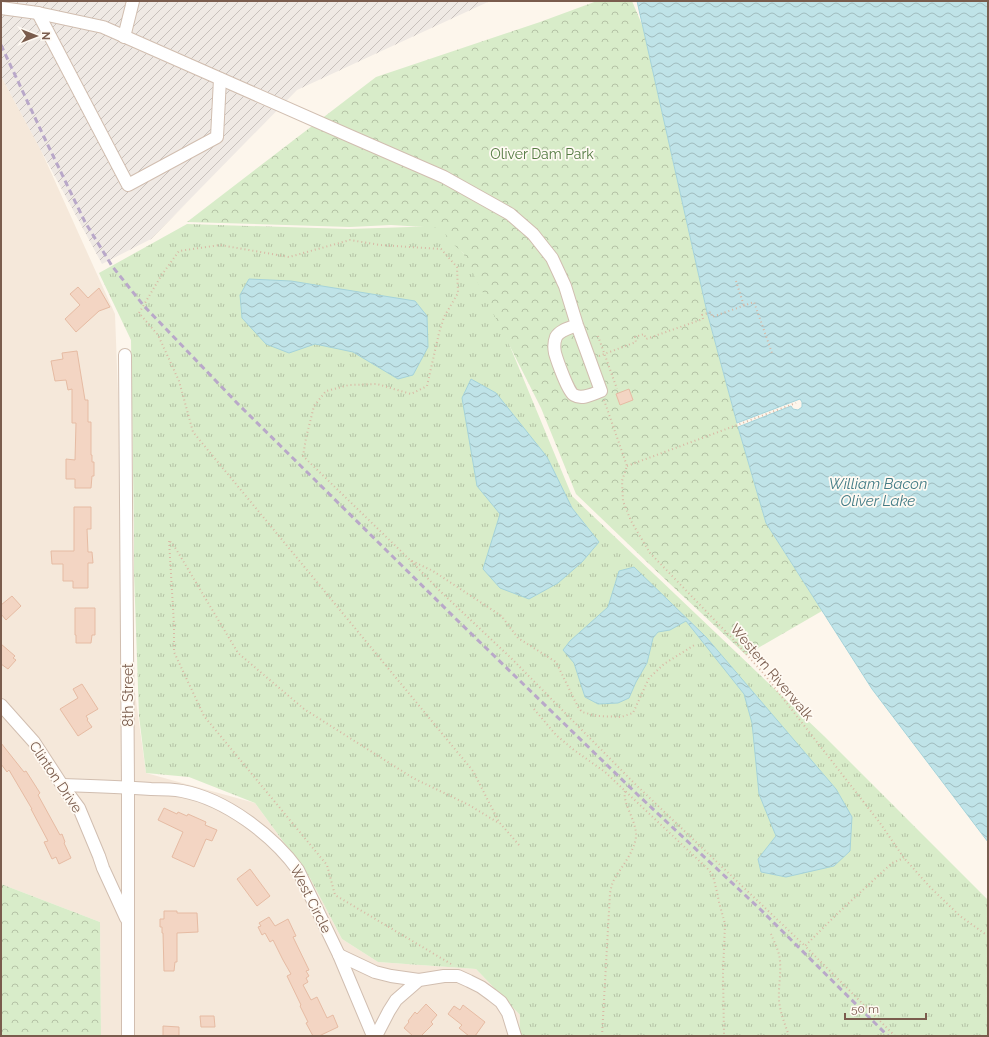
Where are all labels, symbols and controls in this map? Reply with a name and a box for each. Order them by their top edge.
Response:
north arrow [16,16,56,56]
text: N [39,32,52,40]
park label: Oliver Dam Park [490,146,594,162]
water label: William Bacon Oliver Lake [829,475,927,510]
street label: Western Riverwalk [727,621,817,724]
street label: 8th Street [120,663,136,727]
street label: Clinton Drive [26,738,86,816]
street label: West Circle [287,862,335,936]
scale bar [845,995,926,1021]
text: 50 m [851,1002,879,1016]

